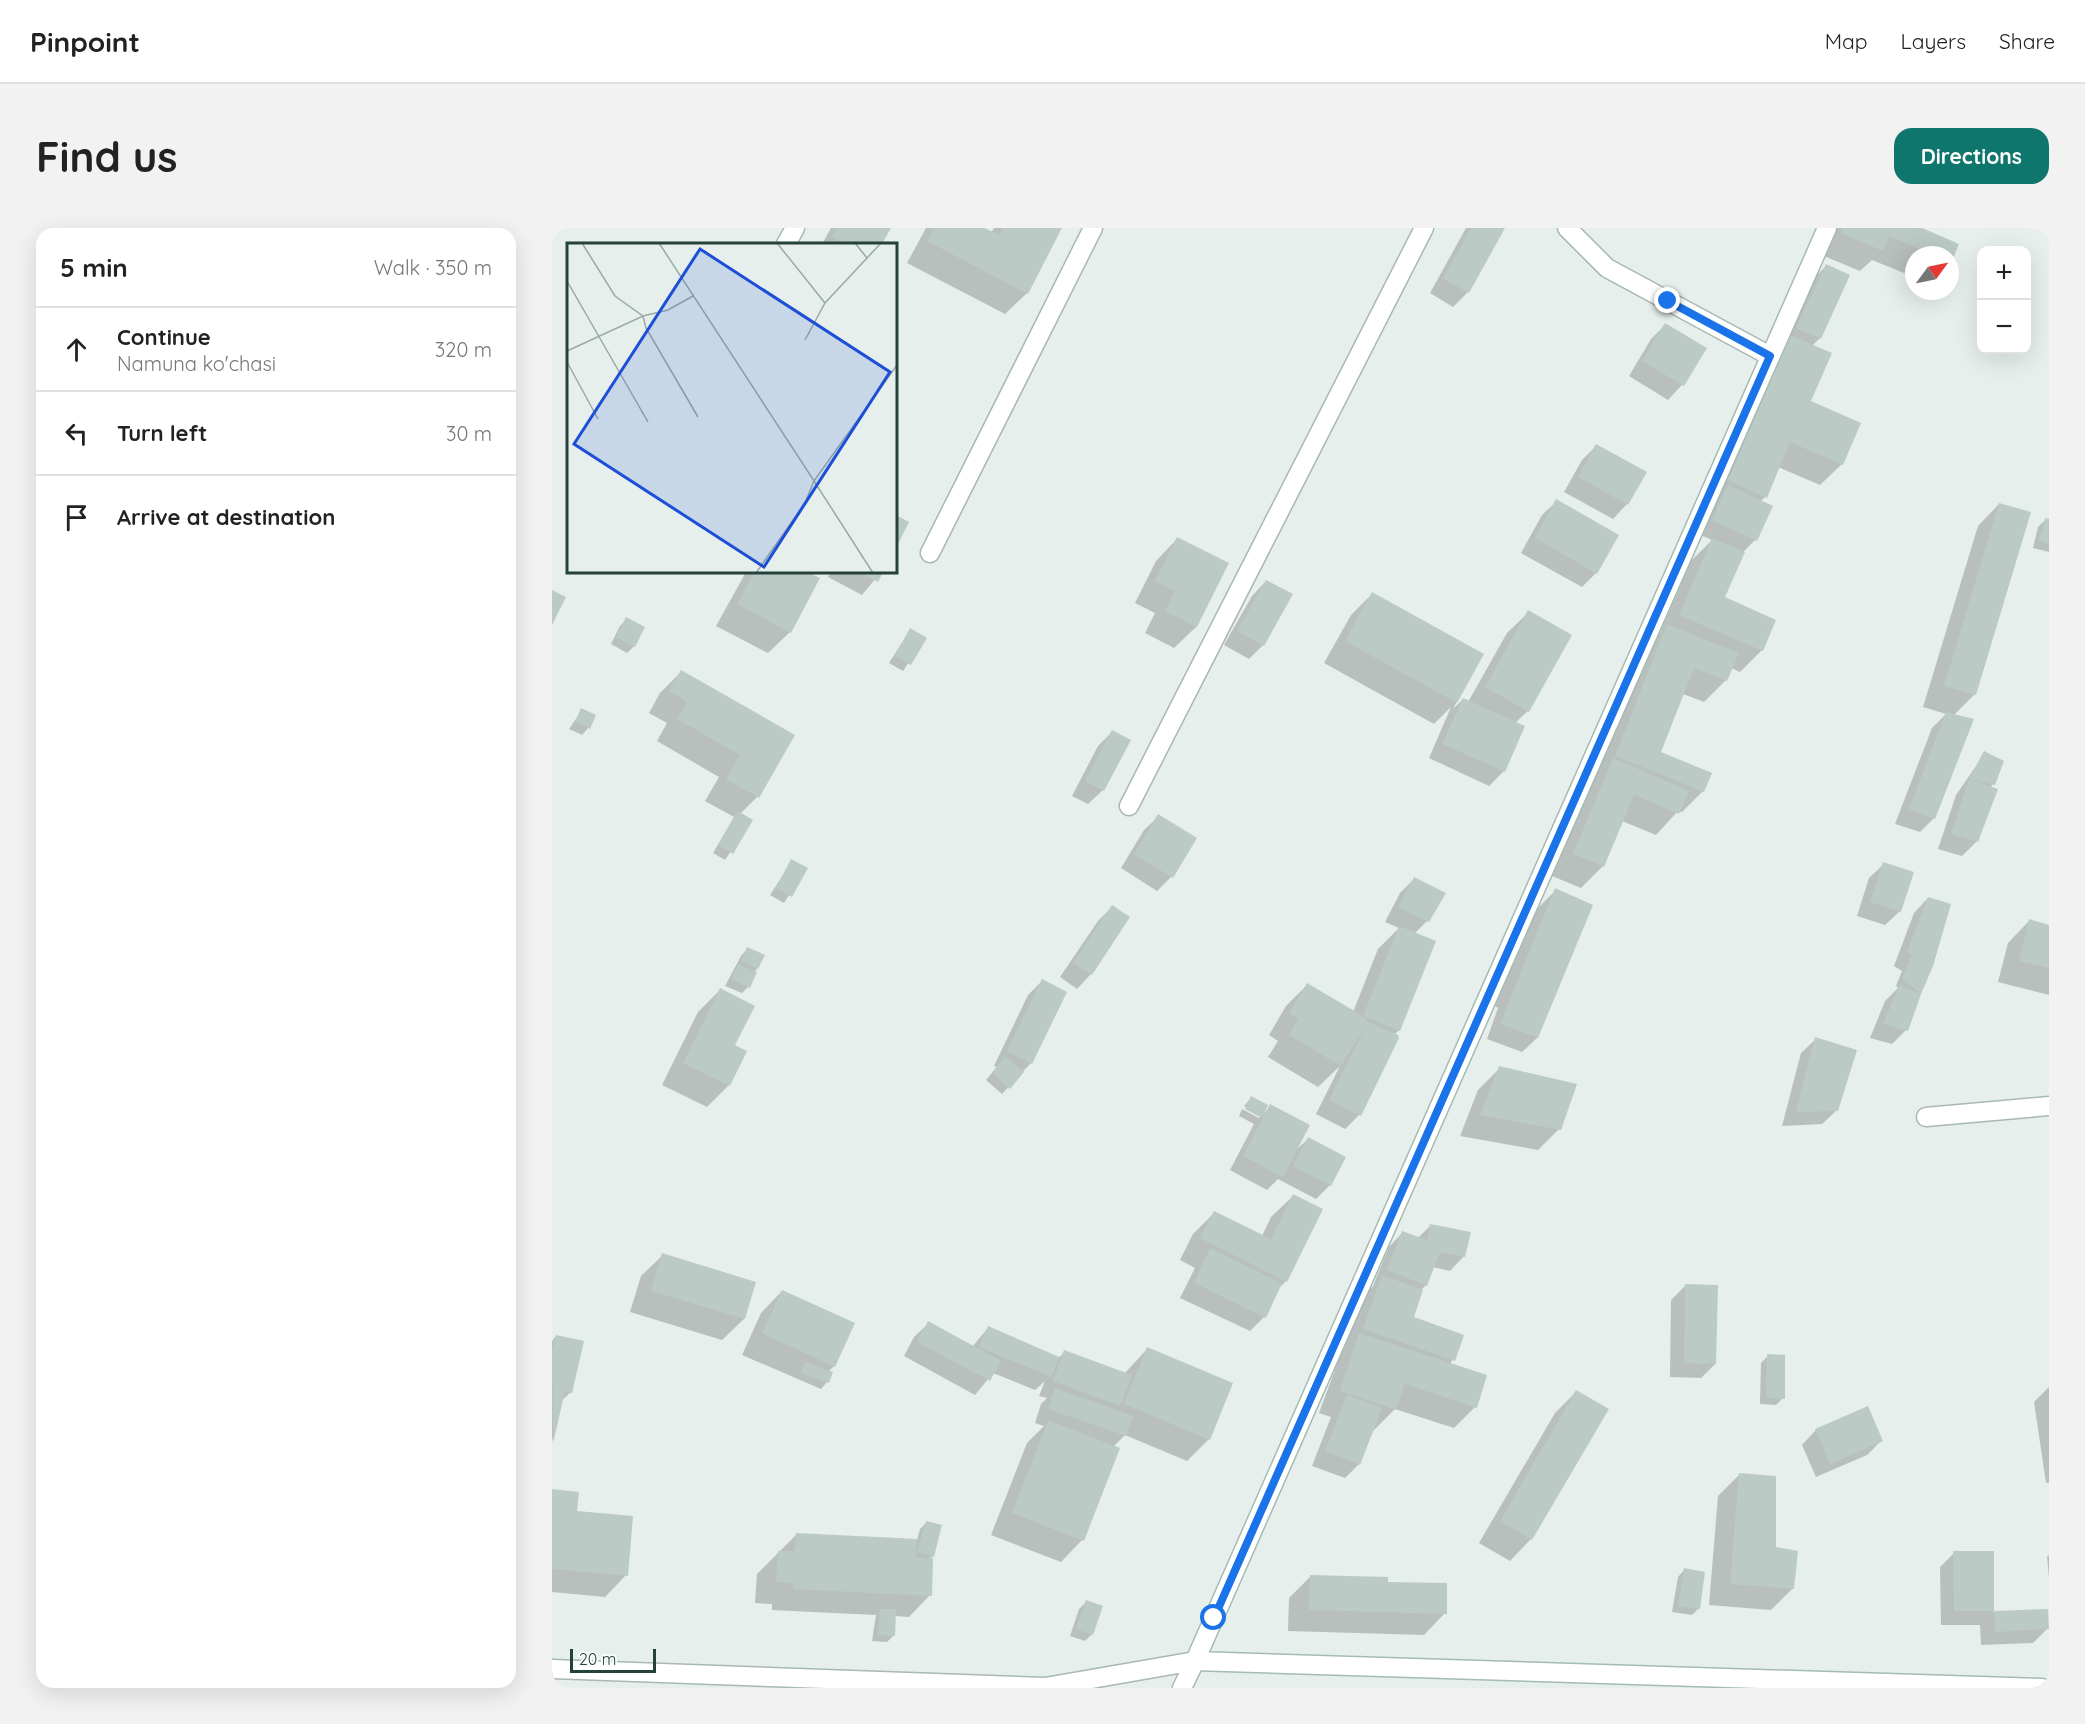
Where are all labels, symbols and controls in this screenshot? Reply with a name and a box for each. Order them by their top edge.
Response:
text: Pinpoint [30,24,140,59]
text: Map [1825,28,1868,54]
text: Layers [1901,28,1966,54]
text: Share [1999,28,2055,54]
button: Directions [1894,128,2049,184]
text: Find us [36,130,178,183]
inset map [567,243,897,573]
north arrow [1905,246,1959,300]
map controls [1977,246,2031,354]
button: + [1977,246,2031,300]
text: 5 min [60,251,128,284]
text: Walk · 350 m [374,255,492,280]
route end [1654,287,1680,313]
button: − [1977,300,2031,354]
text: Continue [117,323,211,351]
icon: ahead [60,333,93,366]
text: 320 m [435,337,492,362]
text: Namuna ko'chasi [117,351,276,376]
icon: left [60,417,93,450]
text: Turn left [117,419,207,447]
text: 30 m [446,421,492,446]
icon: arrive [60,501,93,534]
text: Arrive at destination [117,503,335,531]
route start [1200,1604,1226,1630]
scale bar [570,1646,656,1674]
text: 20 m [579,1649,616,1669]

